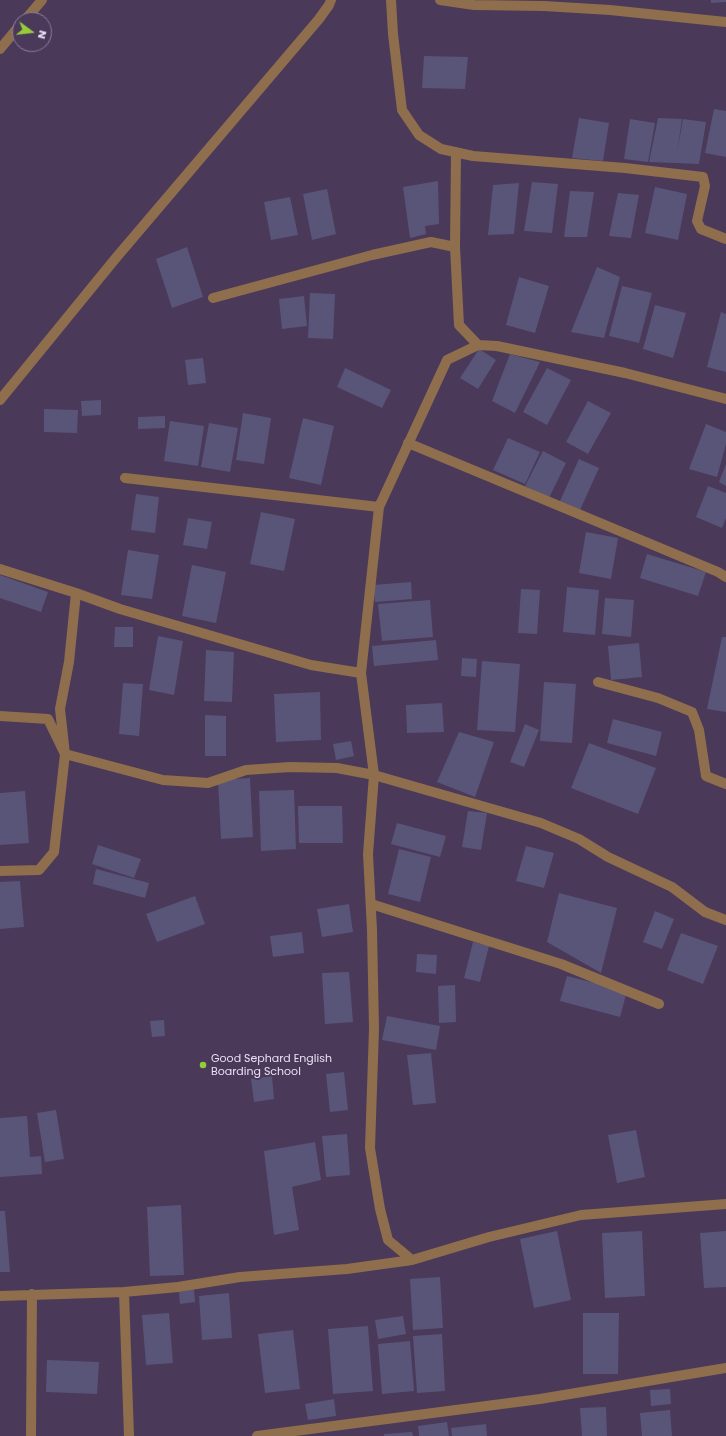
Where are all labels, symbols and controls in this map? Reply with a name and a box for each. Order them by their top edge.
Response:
north arrow [12,12,52,52]
text: N [34,29,51,41]
place label: Good Sephard English Boarding School [211,1052,332,1078]
marker: Good Sephard English Boarding School [198,1060,208,1070]

